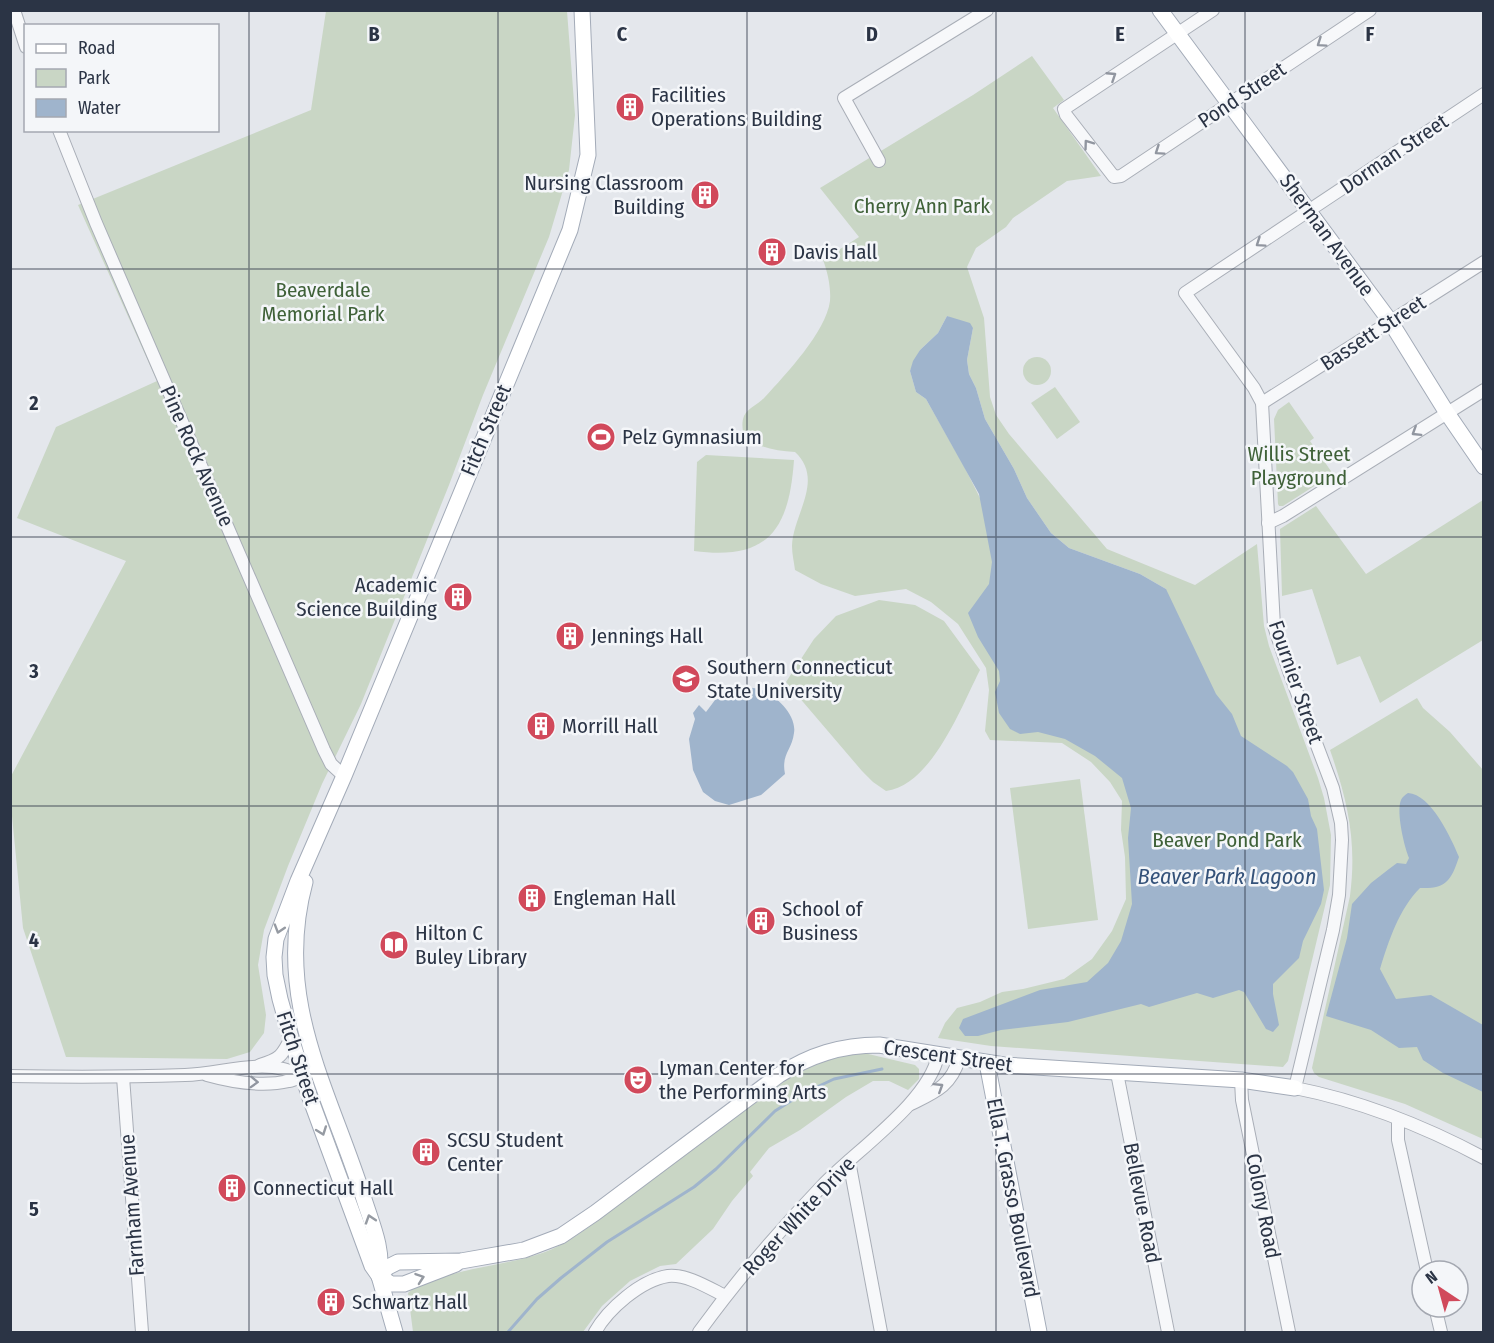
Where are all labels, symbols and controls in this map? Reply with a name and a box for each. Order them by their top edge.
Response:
text: B [368,22,380,46]
text: C [617,22,628,46]
text: D [866,22,878,46]
text: E [1115,22,1125,46]
text: F [1366,22,1375,46]
legend [24,24,219,132]
one-way arrow [1317,36,1328,47]
text: Road [78,37,115,59]
street label: Pond Street [1193,56,1291,134]
text: Park [78,67,111,89]
one-way arrow [1106,73,1117,84]
place label: Facilities Operations Building [651,82,822,132]
building icon: Facilities Operations Building [614,91,646,123]
text: Water [78,97,121,119]
street label: Dorman Street [1335,108,1453,200]
one-way arrow [1084,140,1095,151]
one-way arrow [1154,144,1165,155]
street label: Sherman Avenue [1274,169,1380,301]
place label: Nursing Classroom Building [524,170,684,220]
building icon: Nursing Classroom Building [689,179,721,211]
park label: Cherry Ann Park [854,193,990,219]
building icon: Davis Hall [756,236,788,268]
one-way arrow [1256,236,1267,247]
place label: Davis Hall [793,239,878,265]
park label: Beaverdale Memorial Park [262,277,385,327]
street label: Bassett Street [1316,289,1431,377]
street label: Fitch Street [455,380,517,480]
street label: Pine Rock Avenue [154,381,240,531]
text: 2 [28,391,39,415]
sports icon: Pelz Gymnasium [585,421,617,453]
place label: Pelz Gymnasium [622,424,762,450]
one-way arrow [1412,425,1422,437]
park label: Willis Street Playground [1248,441,1351,491]
place label: Academic Science Building [296,572,437,622]
building icon: Academic Science Building [442,581,474,613]
street label: Fournier Street [1263,617,1329,747]
building icon: Jennings Hall [554,620,586,652]
place label: Jennings Hall [591,623,704,649]
place label: Southern Connecticut State University [707,654,893,704]
text: 3 [28,659,39,683]
school or university icon: Southern Connecticut State University [670,663,702,695]
building icon: Morrill Hall [525,710,557,742]
place label: Morrill Hall [562,713,658,739]
park label: Beaver Pond Park [1152,827,1302,853]
water label: Beaver Park Lagoon [1138,863,1316,890]
building icon: Engleman Hall [516,882,548,914]
place label: Engleman Hall [553,885,676,911]
place label: School of Business [782,896,864,946]
building icon: School of Business [745,905,777,937]
place label: Hilton C Buley Library [415,920,528,970]
one-way arrow [274,923,287,934]
text: 4 [29,928,39,952]
library icon: Hilton C Buley Library [378,929,410,961]
street label: Fitch Street [271,1008,325,1108]
street label: Crescent Street [882,1034,1014,1078]
place label: Lyman Center for the Performing Arts [659,1055,826,1105]
theatre icon: Lyman Center for the Performing Arts [622,1064,654,1096]
one-way arrow [250,1076,259,1089]
one-way arrow [933,1083,943,1095]
street label: Ella T. Grasso Boulevard [981,1096,1045,1300]
one-way arrow [314,1125,327,1136]
place label: SCSU Student Center [447,1127,564,1177]
street label: Farnham Avenue [114,1133,150,1277]
building icon: SCSU Student Center [410,1136,442,1168]
street label: Bellevue Road [1118,1140,1166,1266]
street label: Roger White Drive [737,1151,861,1281]
street label: Colony Road [1240,1151,1286,1261]
building icon: Connecticut Hall [216,1172,248,1204]
place label: Connecticut Hall [253,1175,394,1201]
text: 5 [29,1197,39,1221]
one-way arrow [365,1214,377,1225]
north arrow [1410,1259,1470,1319]
text: N [1422,1267,1441,1288]
one-way arrow [414,1273,425,1286]
building icon: Schwartz Hall [315,1286,347,1318]
place label: Schwartz Hall [352,1289,468,1315]

